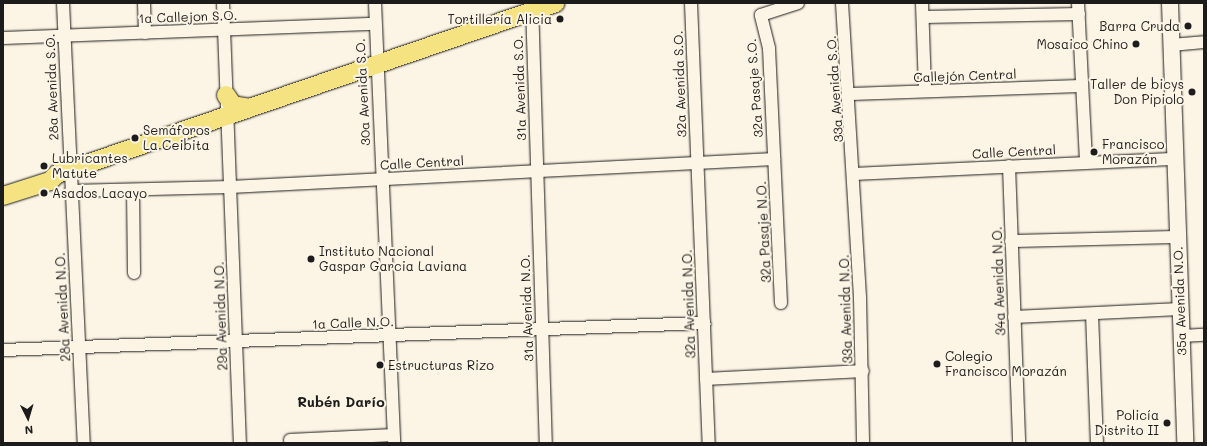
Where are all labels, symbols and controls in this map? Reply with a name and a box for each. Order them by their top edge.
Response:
street label: 1a Callejon S.O. [138,7,238,27]
place label: Tortillería Alicia [447,11,552,27]
marker: Tortillería Alicia [555,14,565,24]
place label: Barra Cruda [1099,18,1180,34]
marker: Barra Cruda [1183,21,1193,31]
street label: 32a Avenida S.O. [670,30,690,138]
street label: 28a Avenida S.O. [42,33,62,141]
street label: 31a Avenida S.O. [510,35,530,141]
street label: 33a Avenida S.O. [823,35,847,143]
place label: Mosaico Chino [1037,36,1128,52]
street label: 30a Avenida S.O. [352,38,374,146]
street label: 32a Pasaje S.O. [744,38,766,138]
marker: Mosaico Chino [1131,39,1141,49]
street label: Callejón Central [913,66,1017,86]
place label: Taller de bicys Don Pipiolo [1090,77,1184,108]
marker: Taller de bicys Don Pipiolo [1187,87,1197,97]
place label: Semáforos La Ceibita [143,123,210,154]
marker: Semáforos La Ceibita [130,133,140,143]
place label: Francisco Morazán [1102,137,1164,168]
street label: Calle Central [972,142,1056,162]
marker: Francisco Morazán [1089,147,1099,157]
place label: Lubricantes Matute [52,151,128,182]
street label: Calle Central [380,153,464,173]
marker: Lubricantes Matute [39,161,49,171]
street label: 32a Pasaje N.O. [754,181,774,283]
place label: Asados Lacayo [52,185,147,201]
marker: Asados Lacayo [39,188,49,198]
street label: 34a Avenida N.O. [989,226,1009,336]
place label: Instituto Nacional Gaspar Garcia Laviana [319,244,467,275]
street label: 35a Avenida N.O. [1170,246,1190,356]
street label: 32a Avenida N.O. [679,249,699,359]
street label: 28a Avenida N.O. [52,252,74,362]
marker: Instituto Nacional Gaspar Garcia Laviana [306,254,316,264]
street label: 31a Avenida N.O. [517,254,537,362]
street label: 33a Avenida N.O. [836,254,856,364]
street label: 29a Avenida N.O. [211,261,231,371]
street label: 1a Calle N.O. [312,314,394,332]
place label: Colegio Francisco Morazán [945,349,1067,380]
place label: Estructuras Rizo [388,357,494,373]
marker: Colegio Francisco Morazán [932,359,942,369]
marker: Estructuras Rizo [375,360,385,370]
district label: Rubén Darío [297,394,385,410]
north arrow [8,398,48,438]
place label: Policía Distrito II [1095,408,1159,439]
marker: Policía Distrito II [1162,418,1172,428]
text: N [24,423,34,438]

